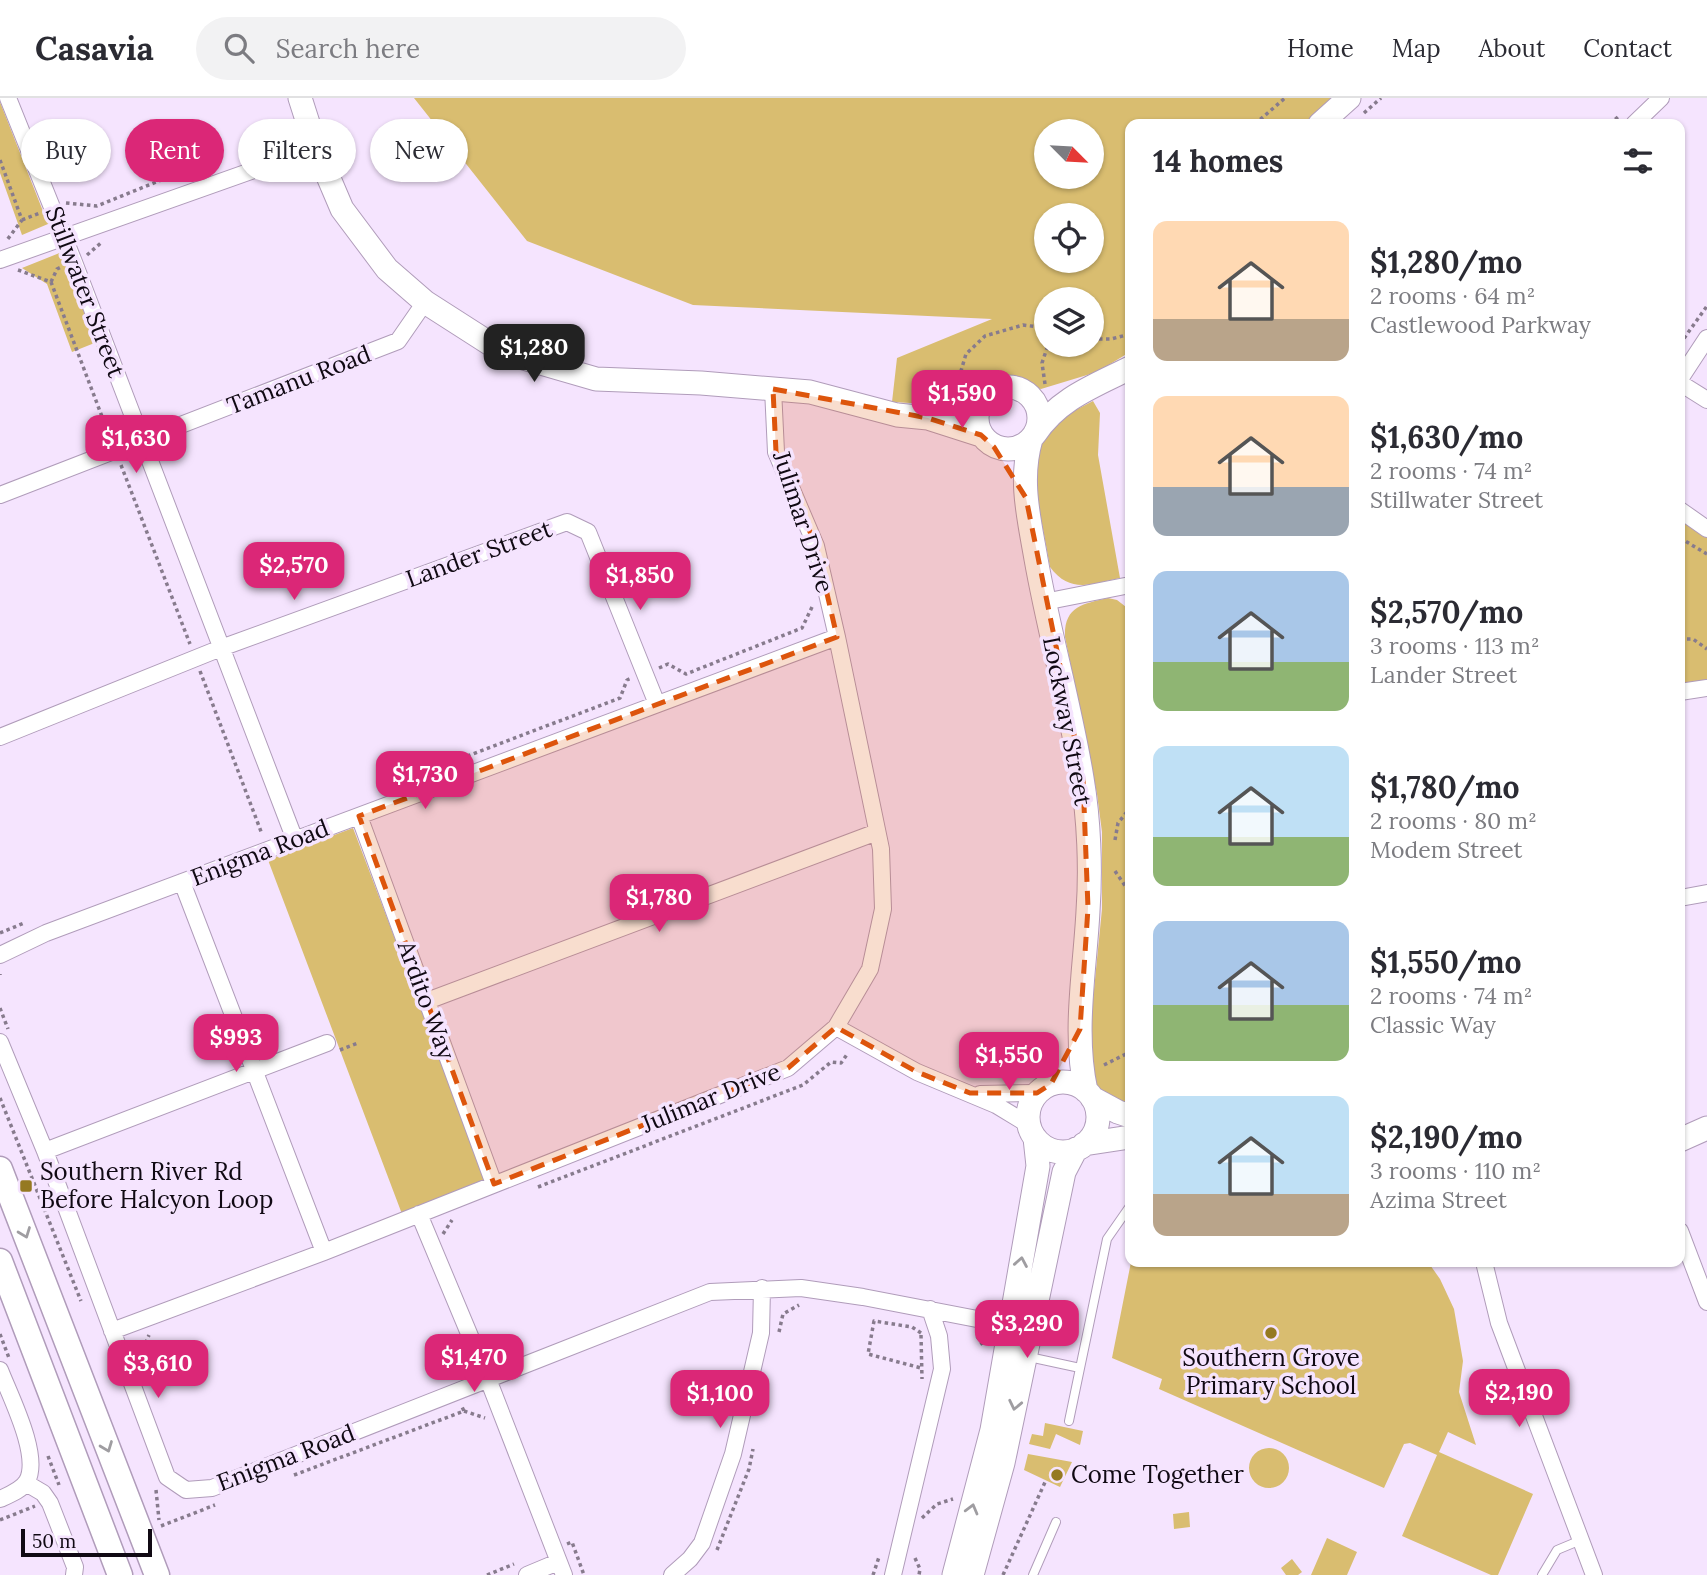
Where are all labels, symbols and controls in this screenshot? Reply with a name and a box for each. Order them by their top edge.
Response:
search box [196,17,686,80]
text: Casavia [35,27,154,69]
icon: search [220,29,258,67]
text: Search here [276,32,420,65]
text: Home [1287,33,1354,64]
text: Map [1392,33,1441,64]
text: About [1479,33,1545,64]
text: Contact [1583,33,1672,64]
chip: Buy [21,119,111,182]
chip: Rent [125,119,224,182]
chip: Filters [238,119,356,182]
chip: New [370,119,468,182]
north arrow [1034,119,1104,189]
map controls [1034,119,1104,357]
text: 14 homes [1153,142,1283,180]
icon: filters [1619,142,1657,180]
street label: Stillwater Street [39,202,133,382]
button: locate [1034,203,1104,273]
text: $1,280/mo [1370,243,1522,281]
icon: home [1209,249,1293,333]
text: 2 rooms · 64 m² [1370,281,1535,310]
button: layers [1034,287,1104,357]
text: Castlewood Parkway [1370,310,1591,339]
pin: $1,280 [477,324,591,384]
text: $1,280 [500,332,568,361]
street label: Tamanu Road [222,338,375,421]
pin: $1,590 [905,370,1019,430]
text: $1,590 [928,378,996,407]
pin: $1,630 [79,416,193,475]
text: $1,630/mo [1370,418,1523,456]
text: $1,630 [101,423,171,452]
icon: home [1209,424,1293,508]
street label: Julimar Drive [766,446,841,597]
text: 2 rooms · 74 m² [1370,456,1532,485]
text: Stillwater Street [1370,485,1543,514]
street label: Lander Street [401,512,557,594]
pin: $2,570 [237,542,351,602]
text: $2,570 [259,550,329,579]
pin: $1,850 [583,552,697,612]
text: $1,850 [606,560,674,589]
text: $2,570/mo [1370,593,1523,631]
icon: home [1209,599,1293,683]
text: 3 rooms · 113 m² [1370,631,1540,660]
street label: Lockway Street [1036,634,1099,809]
text: Lander Street [1370,660,1517,689]
pin: $1,730 [368,752,482,811]
text: $1,730 [392,759,458,788]
text: $1,780/mo [1370,768,1520,806]
icon: home [1209,774,1293,858]
text: 2 rooms · 80 m² [1370,806,1537,835]
street label: Enigma Road [186,812,333,893]
text: Modem Street [1370,835,1522,864]
pin: $1,780 [602,874,716,934]
text: $1,780 [626,882,692,911]
street label: Ardito Way [390,935,462,1064]
text: $1,550/mo [1370,943,1522,981]
icon: home [1209,949,1293,1033]
text: 2 rooms · 74 m² [1370,981,1532,1010]
text: Classic Way [1370,1010,1496,1039]
pin: $993 [195,1014,277,1074]
text: $993 [210,1022,262,1051]
pin: $1,550 [952,1032,1066,1092]
text: $1,550 [975,1040,1043,1069]
street label: Julimar Drive [636,1056,785,1140]
text: $2,190/mo [1370,1118,1522,1156]
icon: home [1209,1124,1293,1208]
place label: Southern River Rd Before Halcyon Loop [40,1156,273,1215]
text: 3 rooms · 110 m² [1370,1156,1541,1185]
marker: Southern River Rd Before Halcyon Loop [18,1178,34,1194]
text: Azima Street [1370,1185,1507,1214]
one-way arrow [16,1226,30,1238]
one-way arrow [1013,1256,1028,1268]
pin: $3,290 [970,1300,1084,1360]
text: $3,290 [991,1308,1063,1337]
marker: Southern Grove Primary School [1263,1325,1279,1341]
pin: $1,470 [417,1334,531,1394]
pin: $3,610 [101,1340,215,1400]
text: $1,470 [441,1342,507,1371]
place label: Southern Grove Primary School [1182,1342,1360,1401]
text: $3,610 [123,1348,193,1377]
pin: $1,100 [663,1370,777,1430]
pin: $2,190 [1462,1370,1576,1429]
text: $2,190 [1485,1377,1553,1406]
text: $1,100 [686,1378,754,1407]
one-way arrow [1009,1399,1024,1411]
street label: Enigma Road [212,1417,359,1498]
one-way arrow [99,1440,113,1452]
place label: Come Together [1071,1459,1244,1490]
marker: Come Together [1049,1467,1065,1483]
one-way arrow [964,1503,978,1515]
scale bar [21,1526,152,1558]
text: 50 m [32,1529,76,1553]

